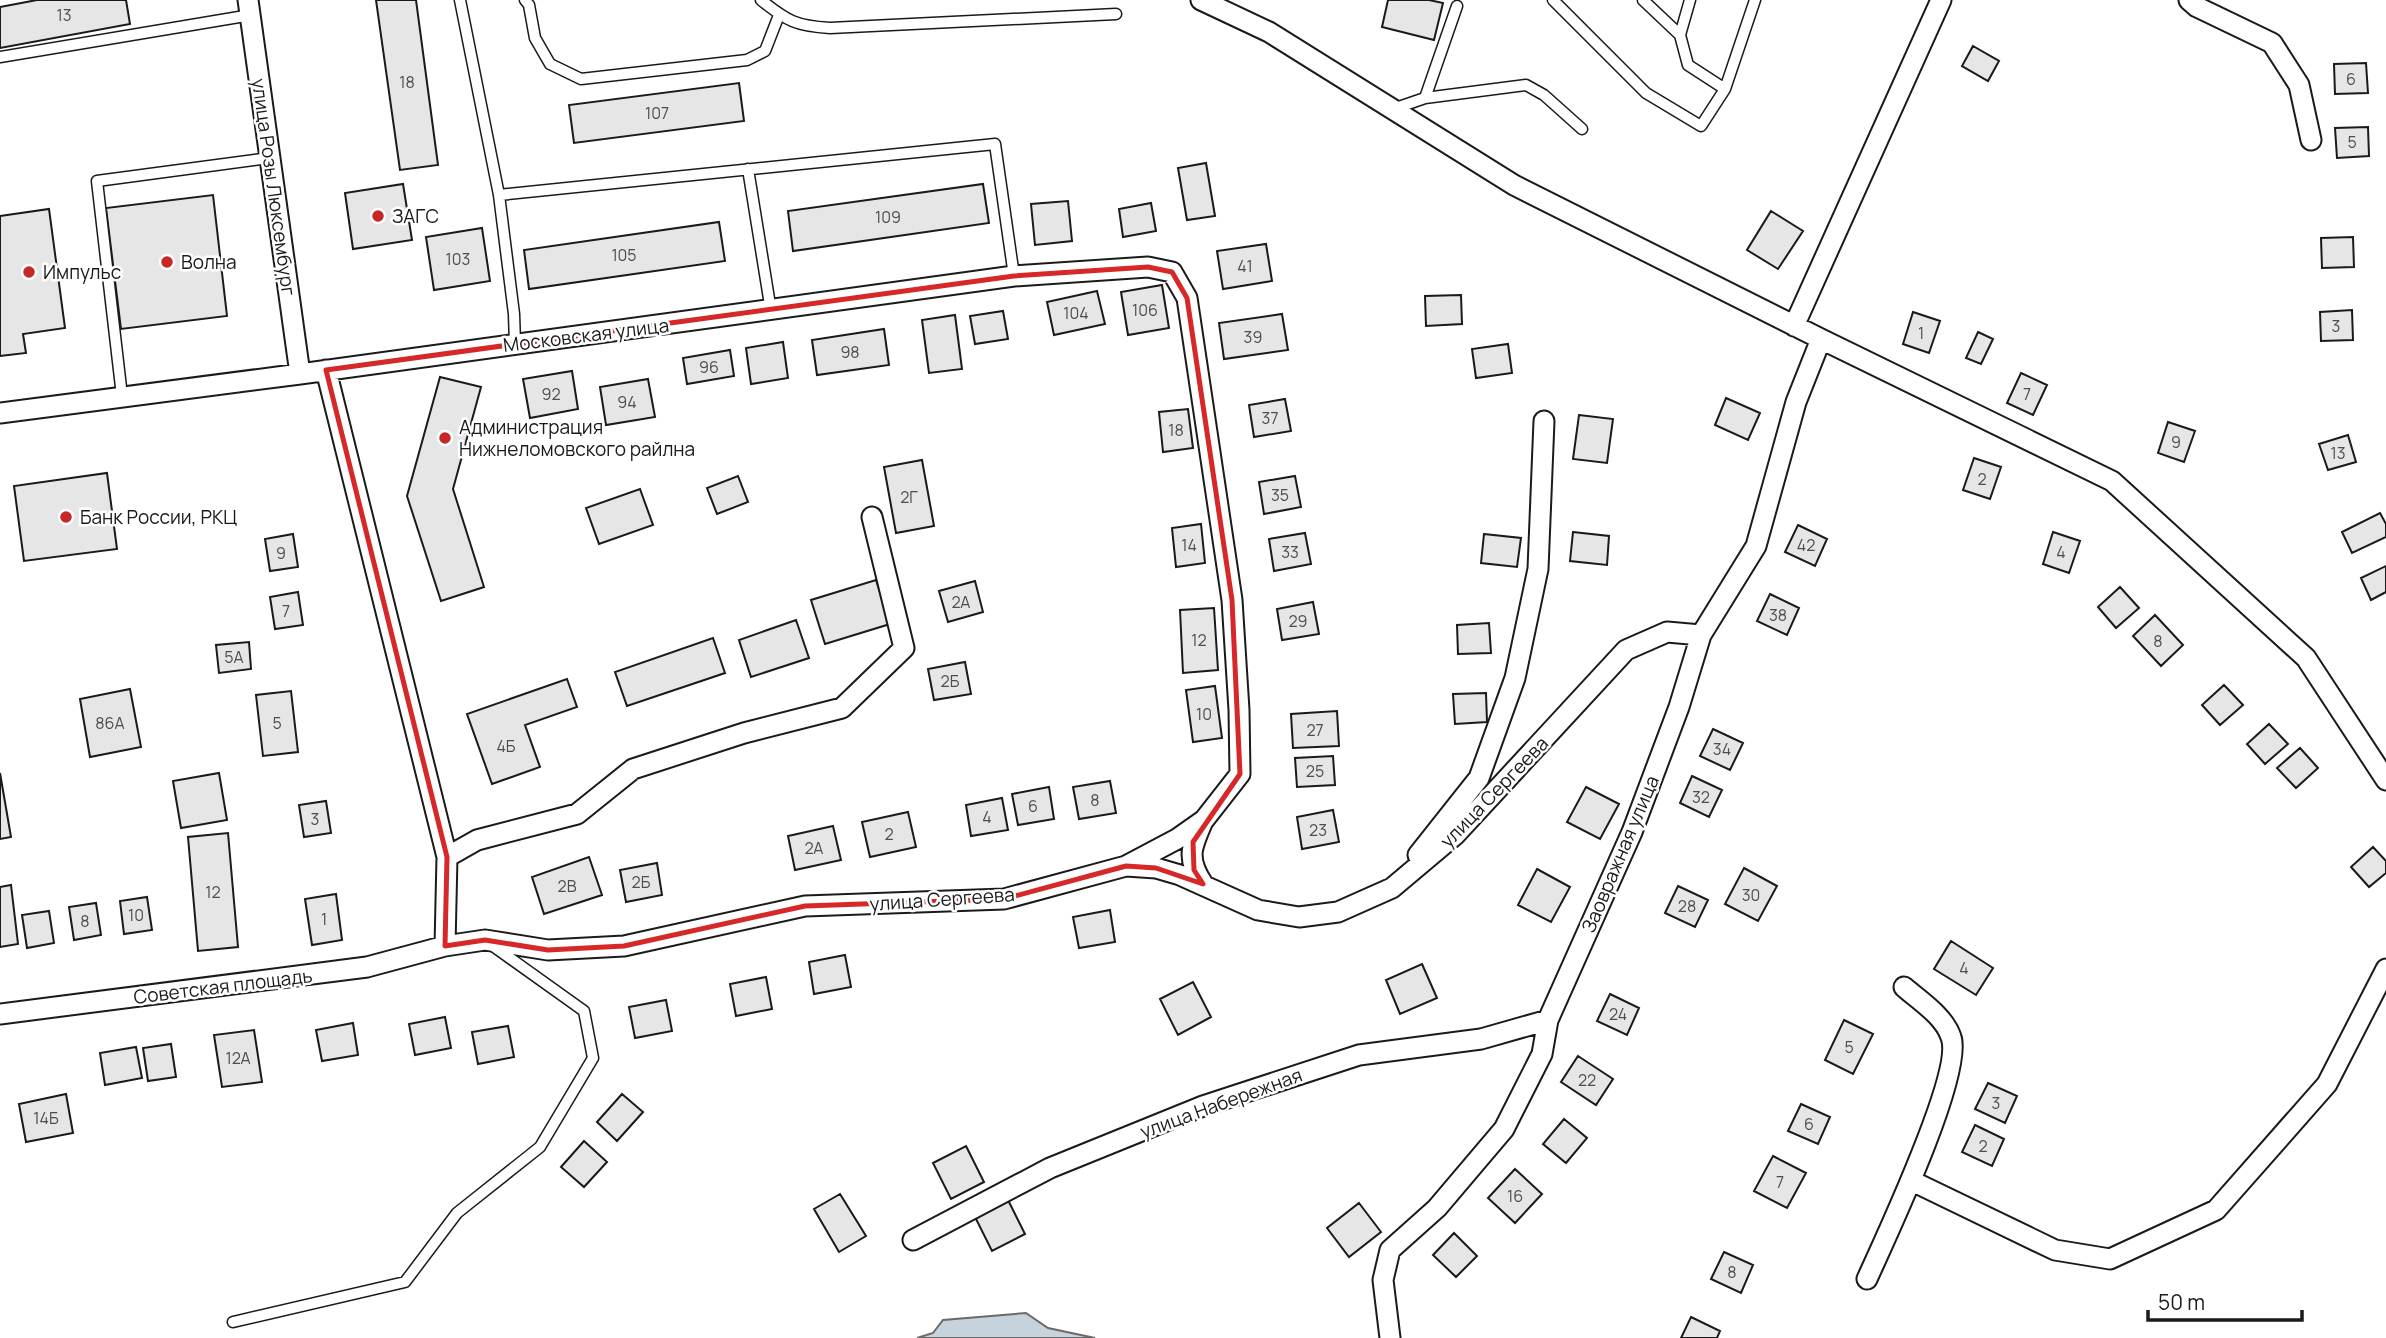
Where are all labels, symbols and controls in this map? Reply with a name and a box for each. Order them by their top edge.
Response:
house number: 13 [56,4,72,26]
house number: 6 [2346,68,2356,90]
house number: 18 [399,71,415,93]
street label: улица Розы Люксембург [246,77,302,297]
house number: 107 [645,102,669,124]
house number: 5 [2347,131,2357,153]
place label: ЗАГС [392,203,439,229]
house number: 109 [875,206,901,228]
marker: ЗАГС [370,208,386,224]
house number: 105 [611,244,637,266]
house number: 103 [446,248,470,270]
place label: Волна [181,249,237,275]
marker: Волна [159,254,175,270]
house number: 41 [1237,255,1253,277]
place label: Импульс [43,259,121,285]
marker: Импульс [21,264,37,280]
house number: 106 [1132,299,1158,321]
house number: 104 [1063,302,1089,324]
street label: Московская улица [502,312,670,358]
house number: 3 [2332,315,2340,337]
house number: 1 [1918,322,1924,344]
house number: 39 [1244,326,1262,348]
house number: 98 [840,341,860,363]
house number: 96 [699,356,719,378]
house number: 92 [541,383,561,405]
house number: 7 [2023,383,2031,405]
house number: 94 [617,391,637,413]
house number: 37 [1262,407,1278,429]
place label: Администрация Нижнеломовского райлна [459,414,695,462]
house number: 18 [1168,419,1184,441]
marker: Администрация Нижнеломовского райлна [437,430,453,446]
house number: 9 [2171,431,2181,453]
house number: 13 [2330,442,2346,464]
house number: 2 [1977,468,1987,490]
house number: 35 [1271,484,1289,506]
house number: 2Г [900,486,918,508]
place label: Банк России, РКЦ [80,504,237,530]
marker: Банк России, РКЦ [58,509,74,525]
house number: 14 [1181,534,1197,556]
house number: 42 [1797,534,1815,556]
house number: 33 [1281,541,1299,563]
house number: 4 [2056,541,2066,563]
house number: 9 [276,542,286,564]
house number: 2А [952,591,970,613]
house number: 7 [282,600,290,622]
house number: 38 [1769,604,1787,626]
house number: 29 [1288,610,1308,632]
house number: 12 [1191,629,1207,651]
house number: 8 [2153,630,2163,652]
house number: 5А [224,646,244,668]
house number: 2Б [941,670,960,692]
house number: 10 [1196,703,1212,725]
house number: 86А [95,712,125,734]
house number: 5 [272,712,282,734]
house number: 27 [1306,719,1324,741]
street label: улица Сергеева [1434,731,1554,853]
house number: 4Б [496,735,516,757]
house number: 34 [1713,738,1731,760]
house number: 25 [1306,760,1324,782]
street label: Заовражная улица [1575,772,1665,936]
house number: 32 [1692,786,1710,808]
house number: 8 [1090,789,1100,811]
house number: 6 [1028,795,1038,817]
house number: 4 [982,806,992,828]
house number: 3 [311,808,319,830]
house number: 23 [1309,819,1327,841]
house number: 2 [884,823,894,845]
house number: 2А [805,837,823,859]
house number: 2Б [632,871,651,893]
house number: 2В [558,875,577,897]
house number: 12 [205,881,221,903]
street label: улица Сергеева [869,881,1015,917]
house number: 30 [1742,884,1760,906]
house number: 28 [1678,895,1696,917]
house number: 10 [128,904,144,926]
house number: 1 [321,908,327,930]
house number: 8 [80,910,90,932]
house number: 4 [1959,957,1969,979]
street label: Советская площадь [132,962,314,1010]
house number: 24 [1609,1003,1627,1025]
house number: 5 [1844,1036,1854,1058]
house number: 12А [225,1047,251,1069]
street label: улица Набережная [1136,1062,1306,1144]
house number: 22 [1578,1069,1596,1091]
house number: 3 [1992,1092,2000,1114]
house number: 14Б [33,1107,59,1129]
house number: 6 [1804,1113,1814,1135]
house number: 2 [1978,1135,1988,1157]
house number: 7 [1776,1171,1784,1193]
house number: 16 [1507,1185,1523,1207]
house number: 8 [1727,1261,1737,1283]
scale bar [2148,1278,2302,1322]
text: 50 m [2158,1288,2205,1316]

